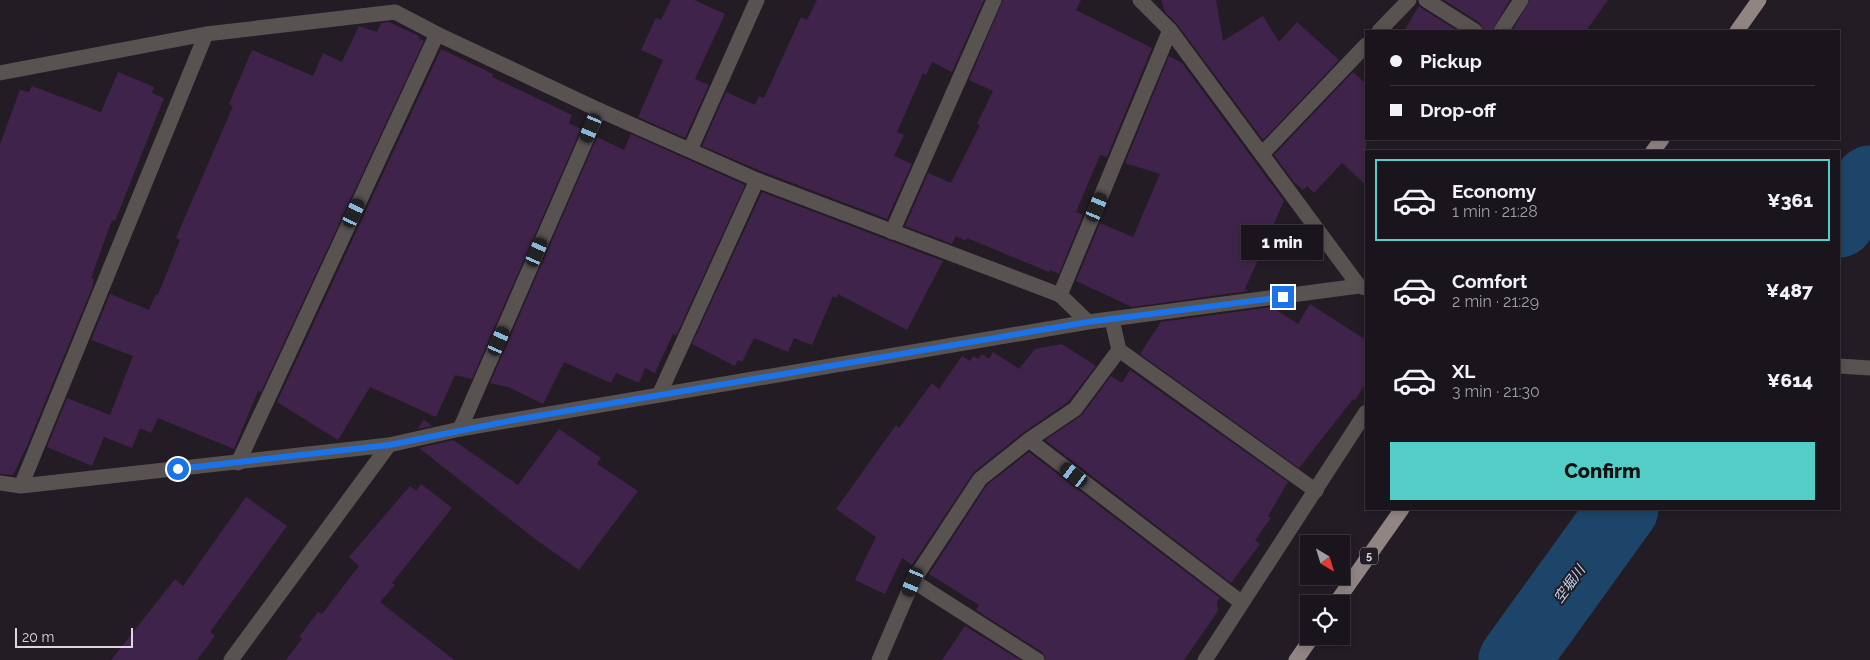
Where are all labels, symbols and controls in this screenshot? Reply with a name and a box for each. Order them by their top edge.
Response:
text: Pickup [1420,50,1482,72]
text: Drop-off [1420,99,1496,121]
car [578,111,603,145]
icon: car [1392,178,1437,223]
text: Economy [1452,180,1536,202]
text: ¥361 [1767,189,1813,211]
car [1084,190,1109,224]
car [340,196,367,230]
text: 1 min · 21:28 [1452,202,1538,221]
callout: 1 min [1242,224,1324,260]
text: 1 min [1261,233,1303,252]
car [524,235,549,269]
icon: car [1392,268,1437,313]
text: Comfort [1452,270,1527,292]
text: ¥487 [1766,279,1813,301]
route end [1272,286,1294,308]
text: 2 min · 21:29 [1452,292,1539,311]
car [486,324,511,358]
icon: car [1392,358,1437,403]
text: XL [1452,360,1475,382]
text: ¥614 [1767,369,1813,391]
text: 3 min · 21:30 [1452,382,1540,401]
button: Confirm [1390,442,1815,500]
route start [167,458,189,480]
car [1057,460,1090,490]
north arrow [1300,535,1350,585]
map controls [1300,535,1350,645]
road number: 5 [1360,548,1378,564]
water label: 空堀川 [1550,561,1589,606]
car [900,565,925,599]
button: locate [1300,595,1350,645]
scale bar [15,625,132,648]
text: 20 m [22,629,54,645]

